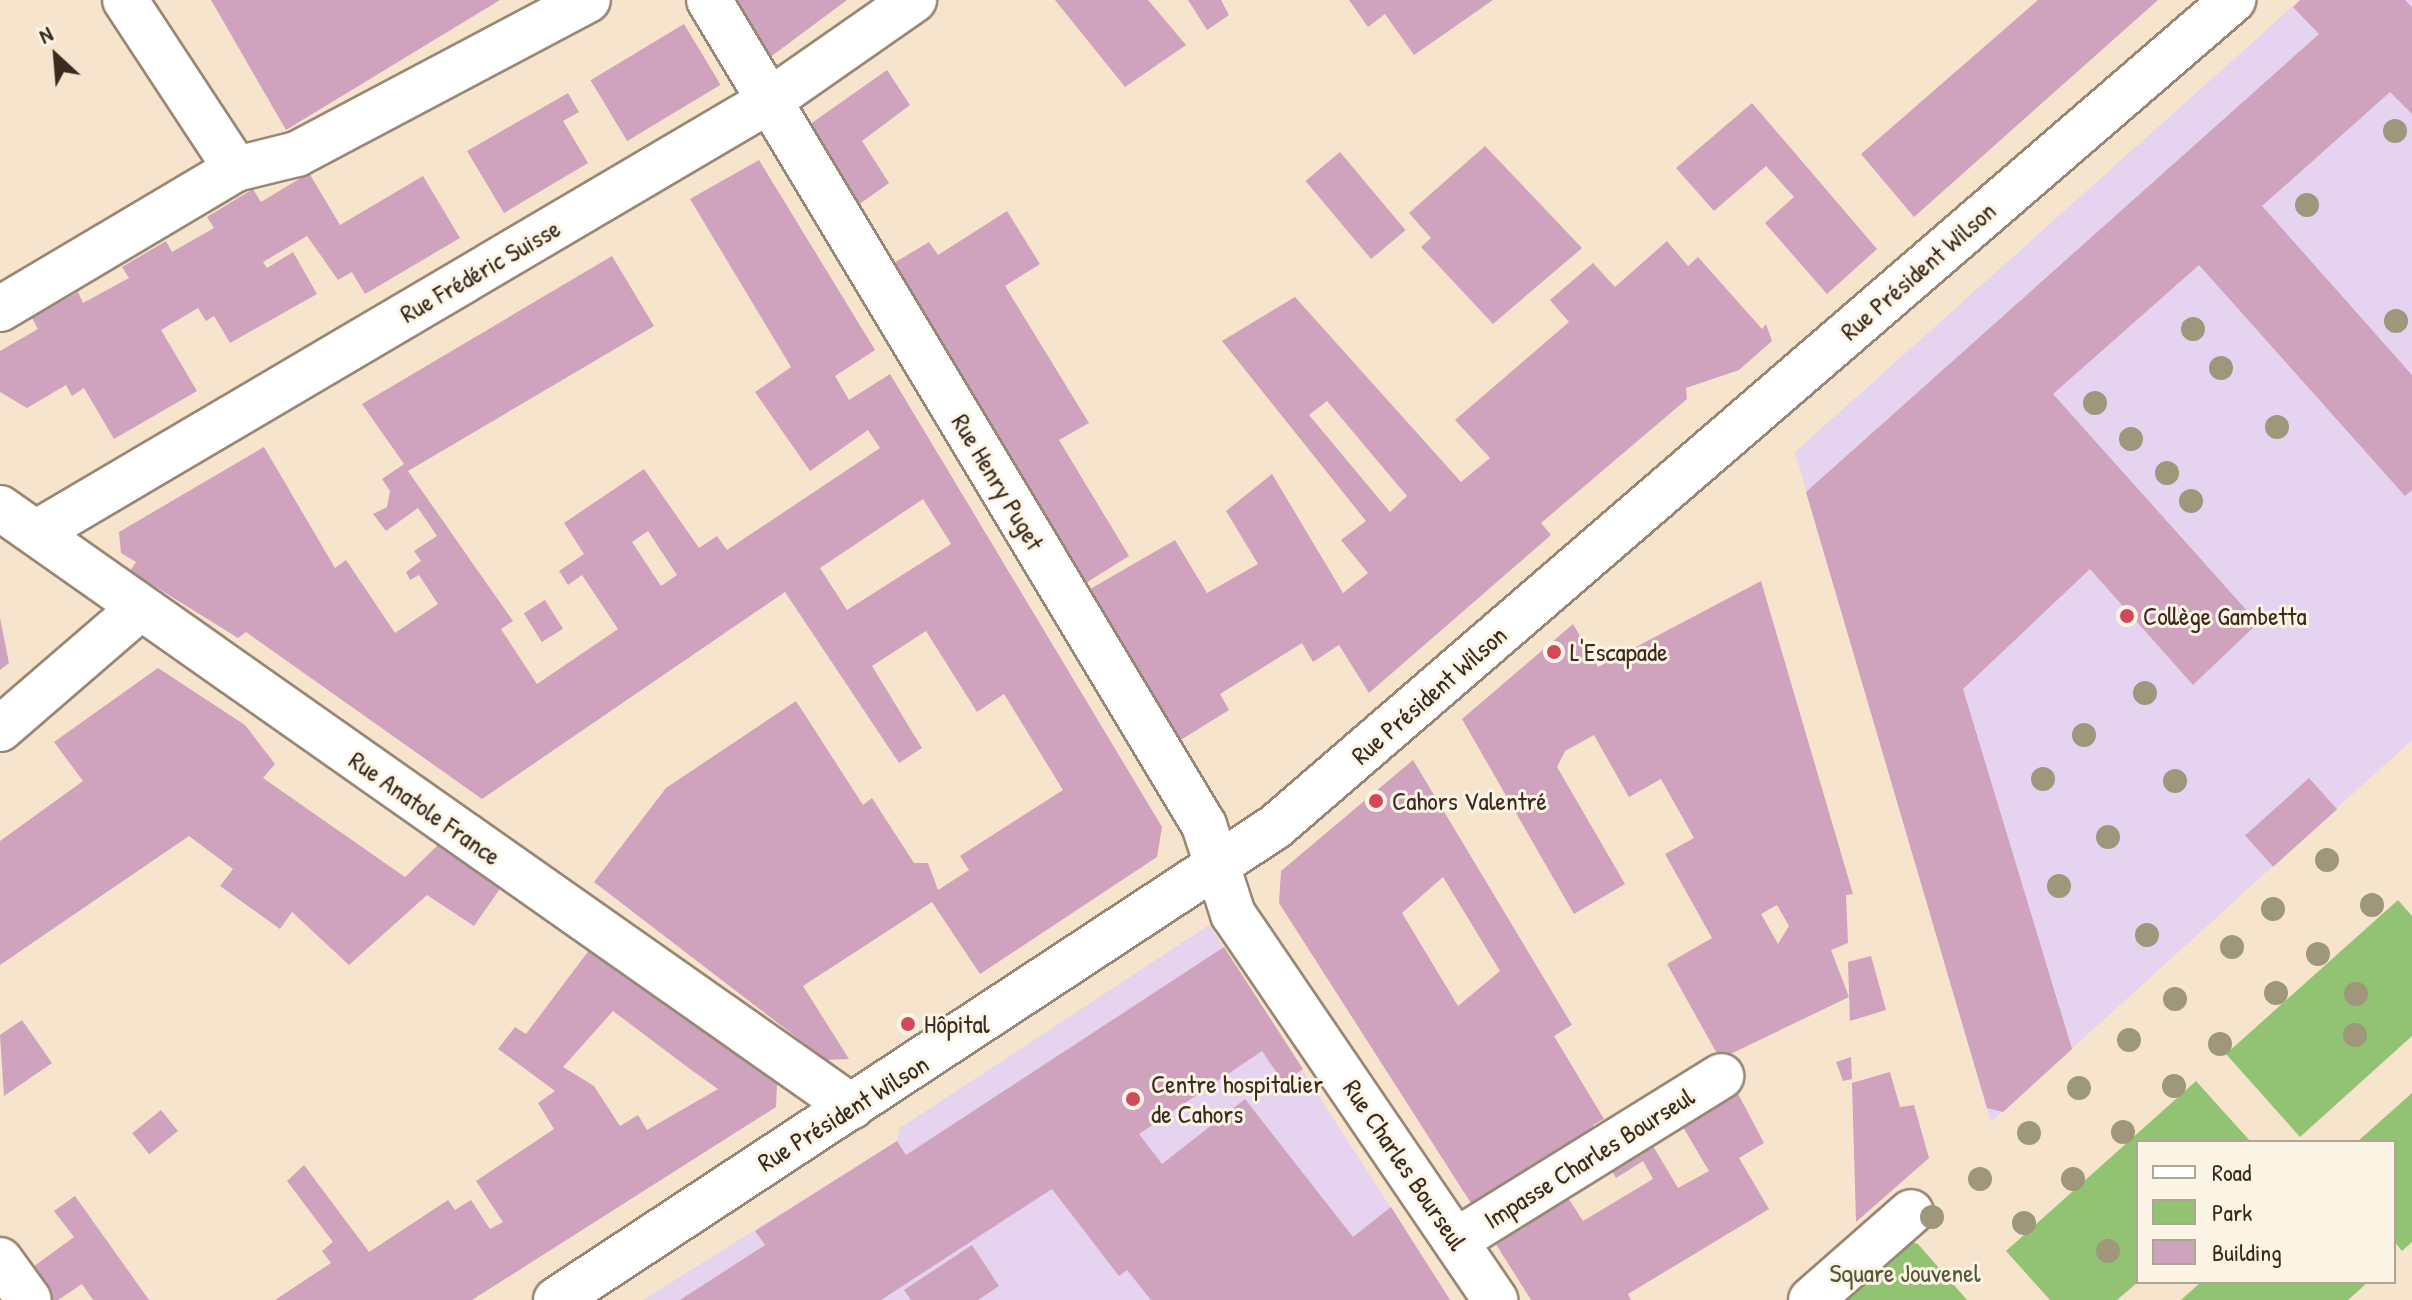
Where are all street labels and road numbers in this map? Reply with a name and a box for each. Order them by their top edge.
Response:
street label: Rue Président Wilson [1834,195,2002,347]
street label: Rue Frédéric Suisse [394,213,566,329]
street label: Rue Henry Puget [945,408,1051,556]
street label: Rue Président Wilson [1345,619,1513,771]
street label: Rue Anatole France [343,744,507,872]
street label: Rue Président Wilson [752,1048,934,1178]
street label: Rue Charles Bourseul [1336,1074,1474,1256]
street label: Impasse Charles Bourseul [1478,1081,1700,1235]

